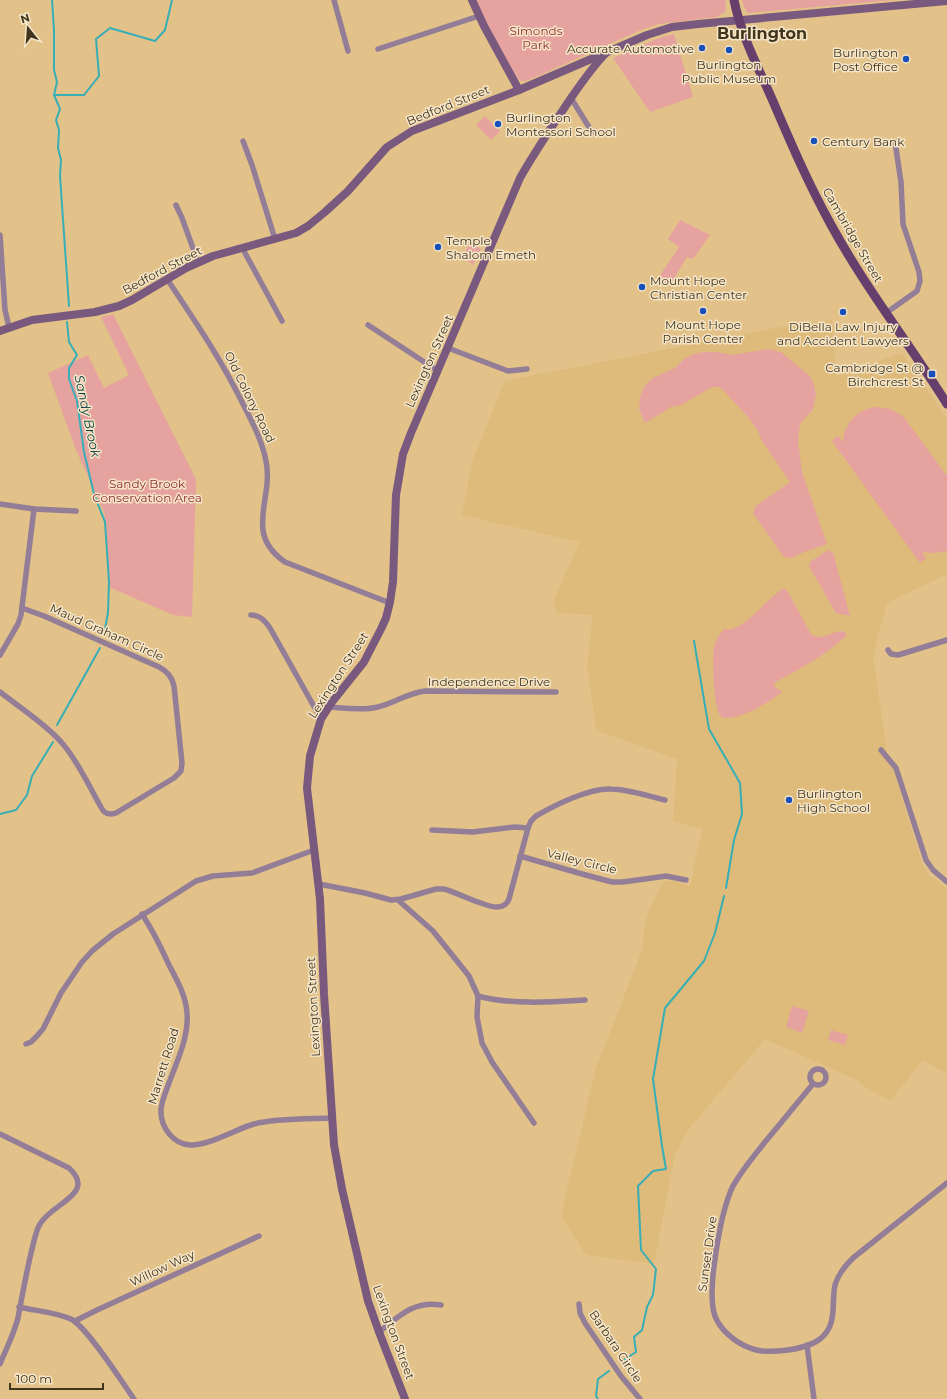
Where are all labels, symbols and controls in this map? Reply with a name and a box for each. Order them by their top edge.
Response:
north arrow [8,8,48,48]
text: N [19,10,31,26]
park label: Simonds Park [510,23,563,52]
district label: Burlington [717,24,807,43]
place label: Accurate Automotive [567,41,694,56]
marker: Accurate Automotive [697,43,707,53]
marker: Burlington Public Museum [724,45,734,55]
place label: Burlington Post Office [833,45,898,74]
marker: Burlington Post Office [901,54,911,64]
place label: Burlington Public Museum [682,57,776,86]
street label: Bedford Street [404,81,492,128]
place label: Burlington Montessori School [506,110,616,139]
marker: Burlington Montessori School [493,119,503,129]
place label: Century Bank [822,134,905,149]
marker: Century Bank [809,136,819,146]
street label: Cambridge Street [820,185,886,285]
place label: Temple Shalom Emeth [446,233,536,262]
marker: Temple Shalom Emeth [433,242,443,252]
street label: Bedford Street [120,243,205,297]
place label: Mount Hope Christian Center [650,273,747,302]
marker: Mount Hope Christian Center [637,282,647,292]
marker: Mount Hope Parish Center [698,306,708,316]
marker: DiBella Law Injury and Accident Lawyers [838,307,848,317]
street label: Lexington Street [402,312,456,410]
place label: Mount Hope Parish Center [663,317,744,346]
place label: DiBella Law Injury and Accident Lawyers [777,319,909,348]
street label: Old Colony Road [221,349,279,445]
place label: Cambridge St @ Birchcrest St [825,360,924,389]
marker: Cambridge St @ Birchcrest St [927,369,937,379]
water label: Sandy Brook [71,373,105,460]
park label: Sandy Brook Conservation Area [92,476,202,505]
street label: Maud Graham Circle [48,600,166,664]
street label: Lexington Street [305,629,372,721]
street label: Independence Drive [428,674,550,689]
place label: Burlington High School [797,786,870,815]
marker: Burlington High School [784,795,794,805]
street label: Valley Circle [545,845,619,877]
street label: Lexington Street [303,957,323,1057]
street label: Marrett Road [144,1026,182,1106]
street label: Sunset Drive [694,1215,720,1293]
street label: Willow Way [127,1246,197,1290]
street label: Lexington Street [370,1283,418,1382]
street label: Barbara Circle [586,1307,646,1385]
scale bar [10,1365,103,1391]
text: 100 m [16,1371,52,1386]

